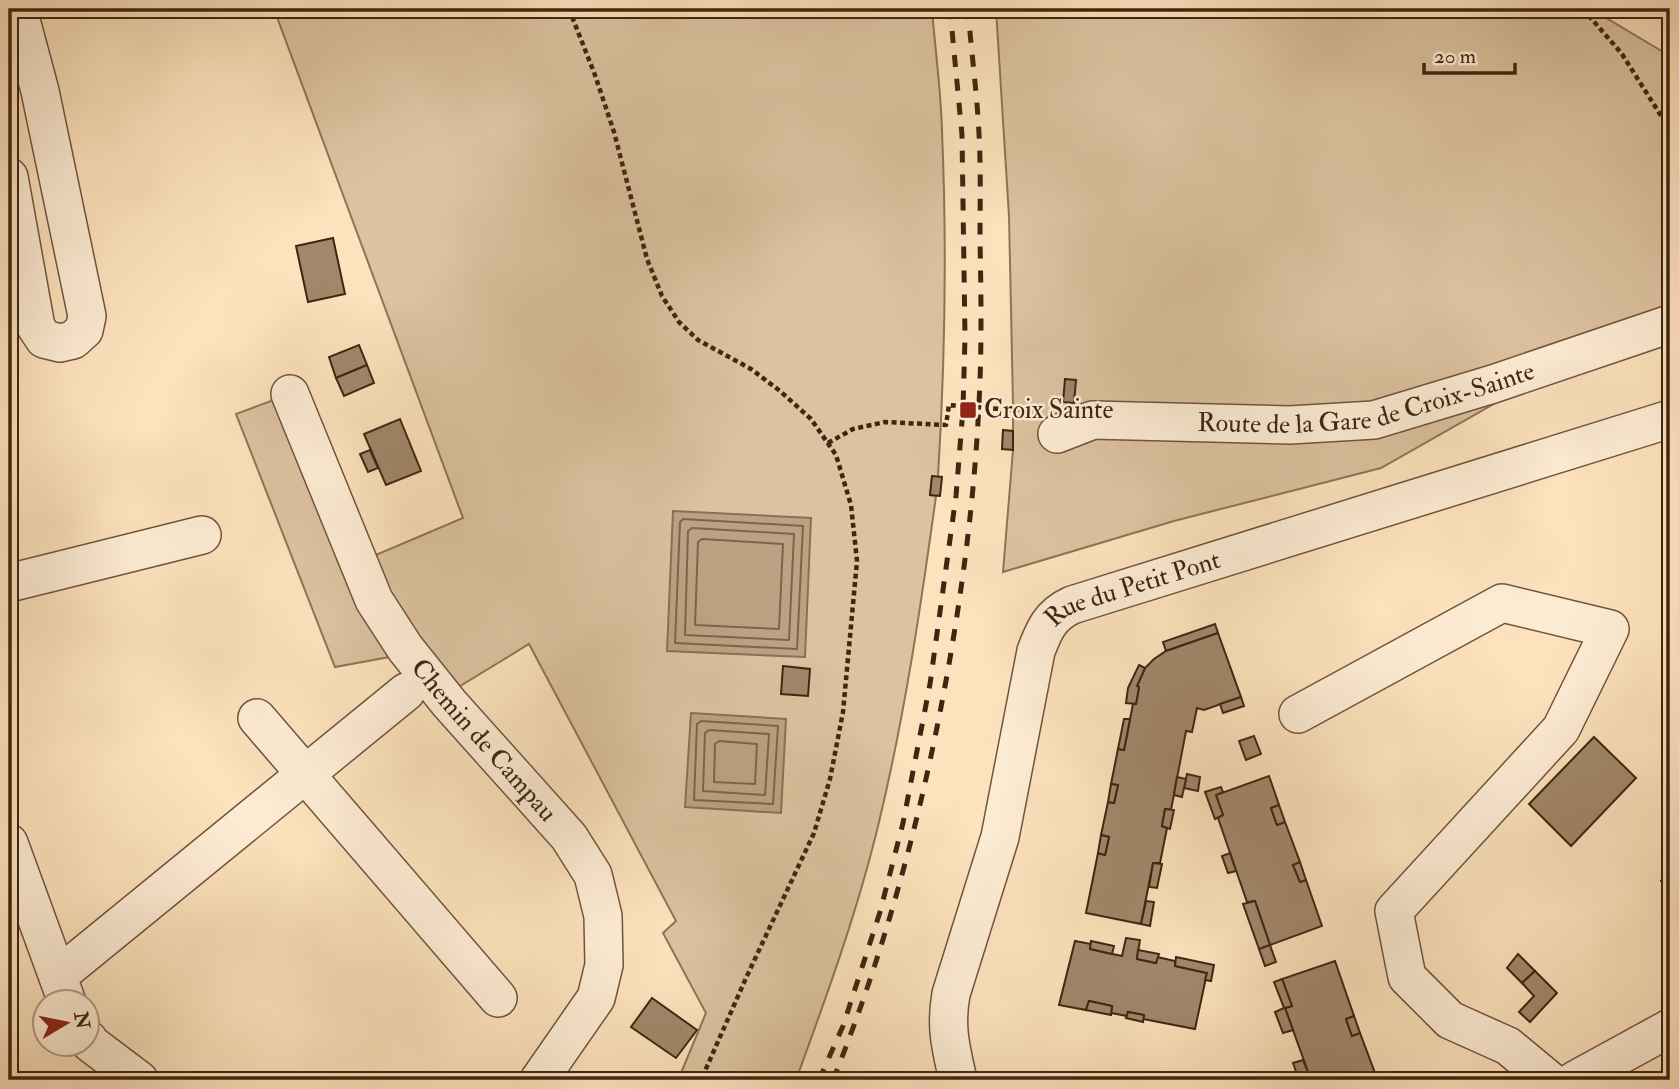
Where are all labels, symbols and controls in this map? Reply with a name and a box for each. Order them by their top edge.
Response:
scale bar [1424,32,1514,76]
text: 20 m [1434,43,1476,70]
street label: Route de la Gare de Croix-Sainte [1197,355,1539,441]
place label: Croix Sainte [984,394,1114,426]
marker: Croix Sainte [958,400,978,420]
street label: Rue du Petit Pont [1038,544,1224,634]
street label: Chemin de Campau [404,652,564,828]
north arrow [32,988,102,1058]
text: N [68,1009,95,1032]

